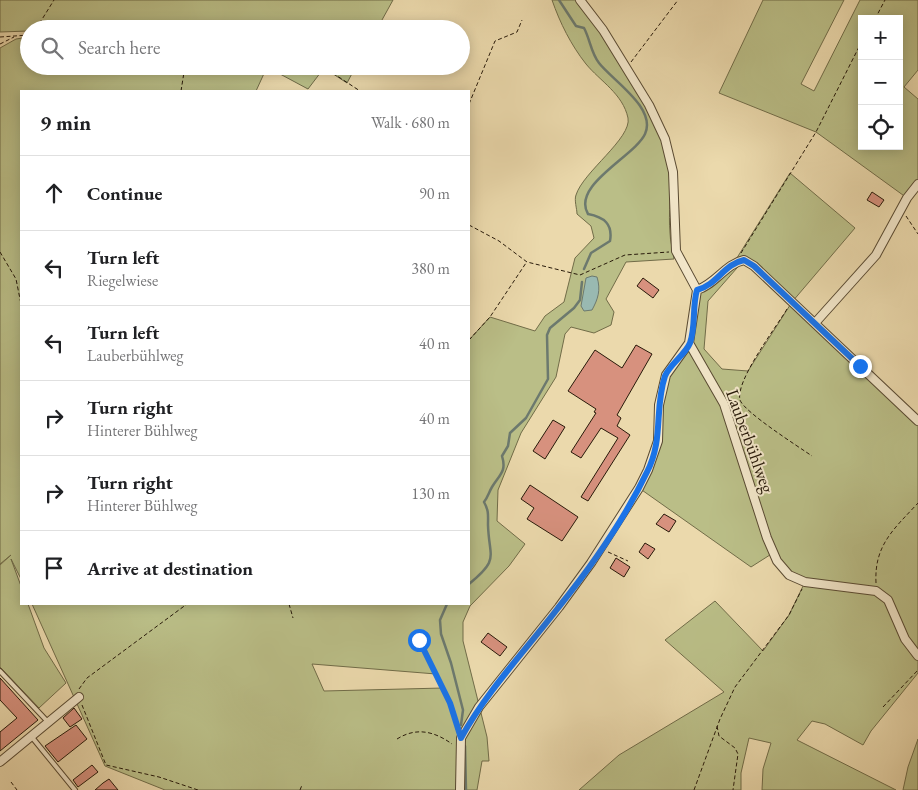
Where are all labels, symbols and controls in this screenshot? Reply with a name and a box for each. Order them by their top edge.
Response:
map controls [858,15,903,150]
button: + [858,15,903,60]
search box [20,20,470,75]
icon: search [38,34,66,62]
text: Search here [78,35,160,60]
button: − [858,60,903,105]
button: locate [858,105,903,150]
text: 9 min [40,109,91,136]
text: Walk · 680 m [371,112,450,133]
icon: ahead [40,179,68,207]
text: Continue [87,181,162,206]
text: 90 m [419,183,450,204]
text: Turn left [87,245,159,270]
icon: left [40,254,68,282]
text: 380 m [411,258,450,279]
text: Riegelwiese [87,270,158,291]
text: Turn left [87,320,159,345]
icon: left [40,329,68,357]
text: 40 m [419,333,450,354]
text: Lauberbühlweg [87,345,184,366]
route end [849,355,872,378]
street label: Lauberbühlweg [721,386,780,496]
text: Turn right [87,395,173,420]
icon: right [40,404,68,432]
text: 40 m [419,408,450,429]
text: Hinterer Bühlweg [87,420,197,441]
text: Turn right [87,470,173,495]
icon: right [40,479,68,507]
text: 130 m [411,483,450,504]
text: Hinterer Bühlweg [87,495,197,516]
icon: arrive [40,554,68,582]
text: Arrive at destination [87,556,253,581]
route start [408,629,431,652]

